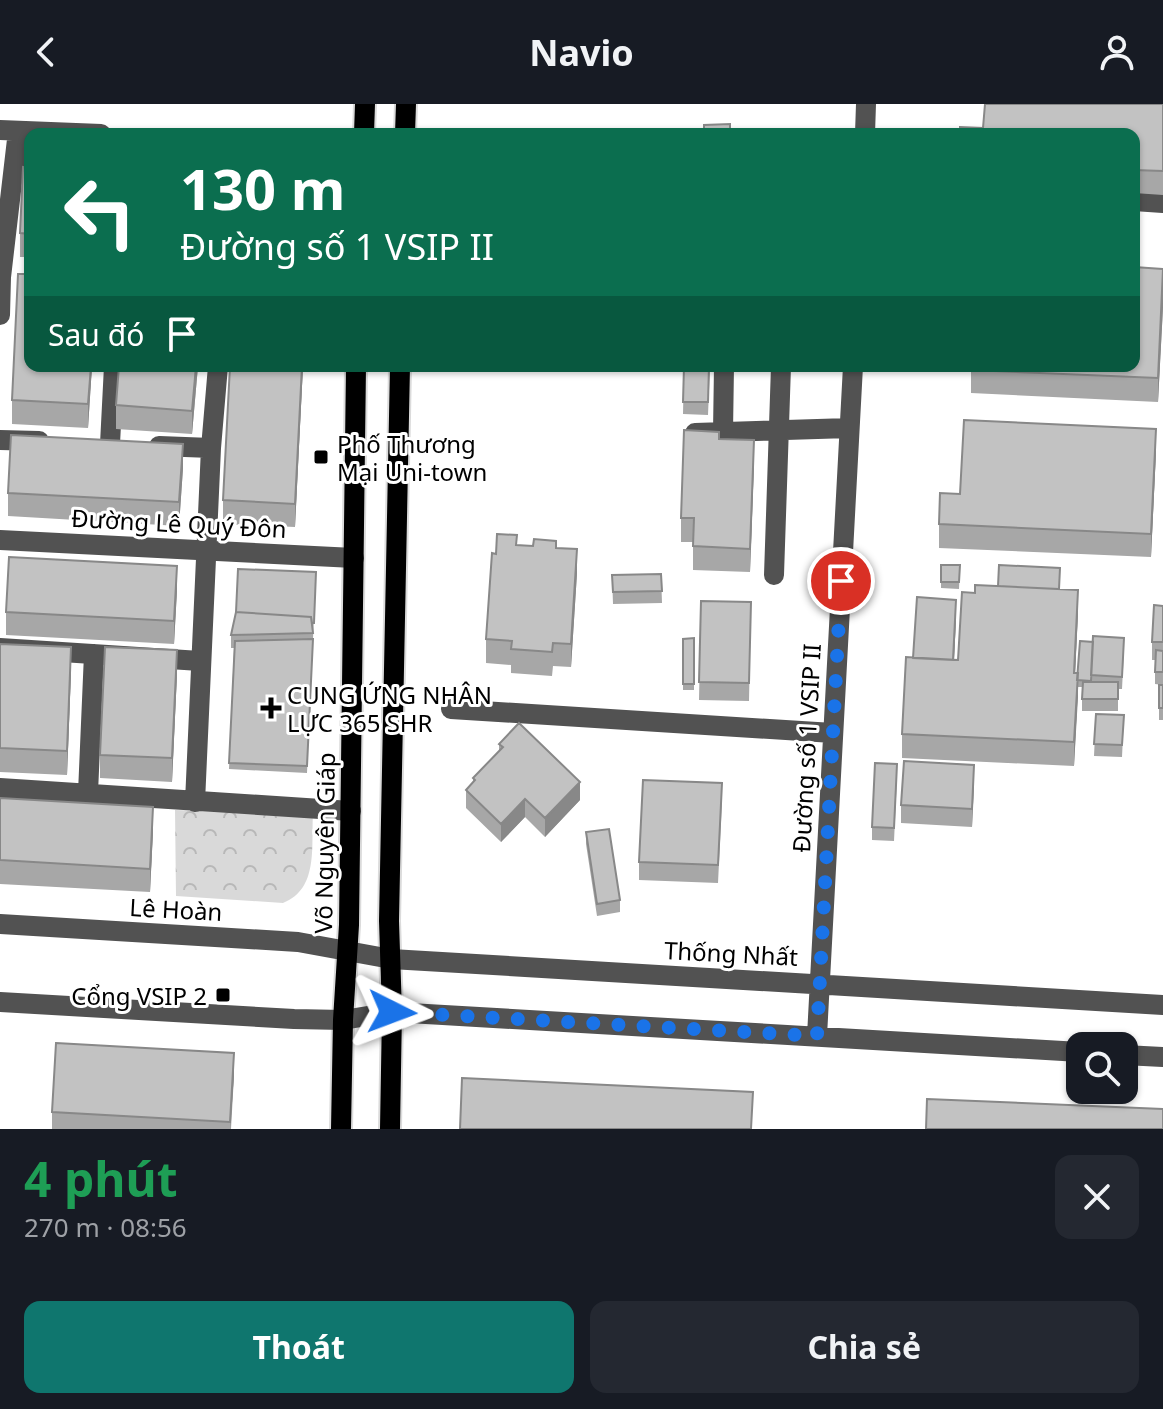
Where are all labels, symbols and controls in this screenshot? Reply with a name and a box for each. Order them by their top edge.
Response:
text: Navio [529,28,634,77]
icon: back [24,30,68,74]
icon: person [1095,30,1139,74]
text: 130 m [180,150,345,226]
icon: left [48,160,152,264]
text: Đường số 1 VSIP II [180,222,494,271]
icon: arrive [160,312,204,356]
text: Sau đó [48,314,144,355]
place label: Phố Thương Mại Uni-town [337,427,487,488]
marker: Phố Thương Mại Uni-town [312,448,330,466]
street label: Đường Lê Quý Đôn [70,501,288,545]
pin [807,547,875,615]
icon: arrive [819,559,863,603]
street label: Đường số 1 VSIP II [784,643,828,853]
place label: CUNG ỨNG NHÂN LỰC 365 SHR [287,678,492,739]
marker: CUNG ỨNG NHÂN LỰC 365 SHR [262,699,280,717]
street label: Võ Nguyên Giáp [306,752,342,934]
street label: Lê Hoàn [129,890,223,928]
street label: Thống Nhất [663,933,799,973]
position arrow [350,970,434,1054]
place label: Cổng VSIP 2 [71,979,207,1012]
marker: Cổng VSIP 2 [214,986,232,1004]
map controls [1066,1032,1138,1104]
button: search [1066,1032,1138,1104]
text: 4 phút [24,1146,178,1211]
button: close [1055,1155,1139,1239]
text: 270 m · 08:56 [24,1209,187,1245]
button: Thoát [24,1301,574,1393]
button: Chia sẻ [590,1301,1139,1393]

